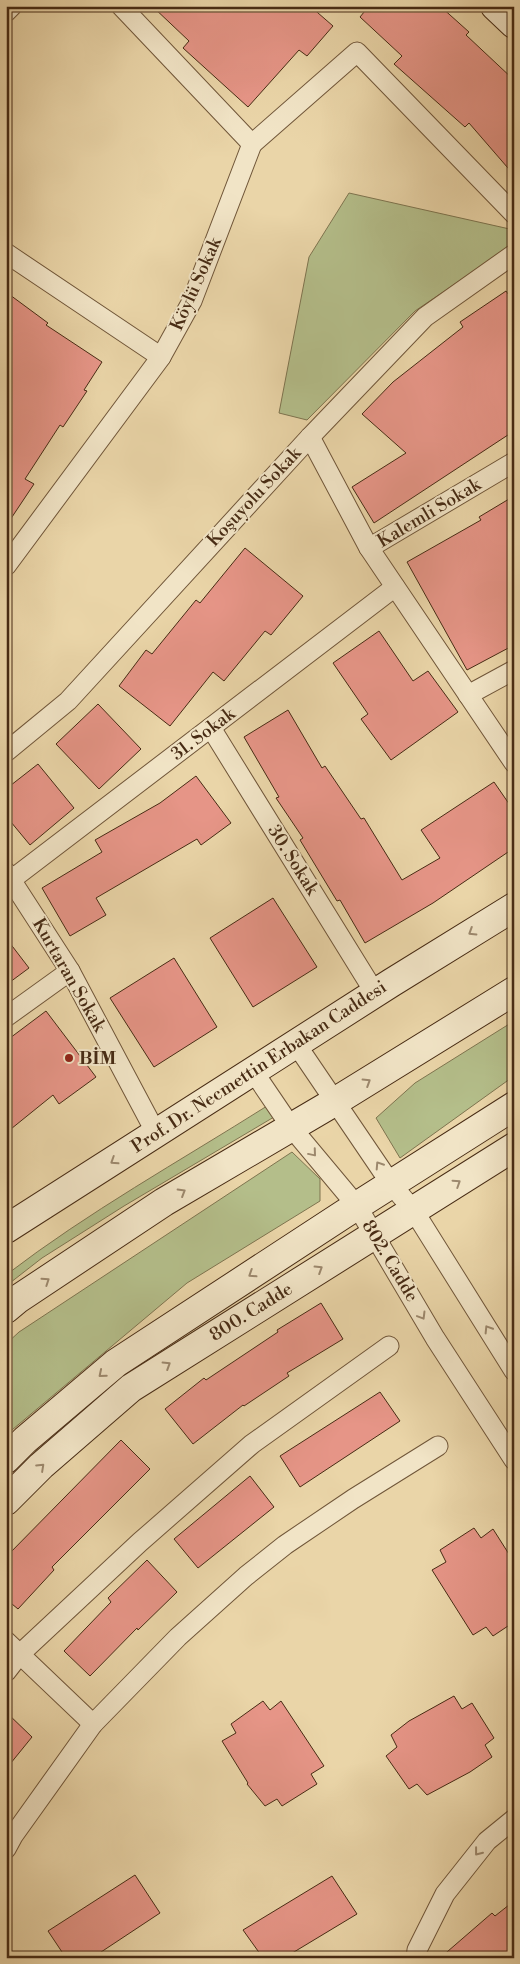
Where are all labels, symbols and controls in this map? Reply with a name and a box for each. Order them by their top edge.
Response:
street label: Köylü Sokak [165,232,227,334]
street label: Koşuyolu Sokak [202,441,307,552]
street label: Kalemli Sokak [373,472,486,553]
street label: 31. Sokak [166,702,241,766]
street label: 30. Sokak [262,821,324,901]
street label: Kurtaran Sokak [27,914,112,1038]
one-way arrow [469,926,478,936]
street label: Prof. Dr. Necmettin Erbakan Caddesi [127,976,391,1158]
place label: BİM [79,1047,116,1070]
marker: BİM [63,1052,75,1064]
one-way arrow [361,1079,370,1088]
one-way arrow [307,1147,315,1156]
one-way arrow [110,1154,119,1164]
one-way arrow [376,1162,385,1171]
one-way arrow [452,1180,461,1189]
one-way arrow [176,1188,185,1198]
street label: 802. Cadde [357,1216,423,1306]
one-way arrow [314,1265,323,1275]
one-way arrow [248,1268,257,1277]
one-way arrow [40,1277,49,1287]
street label: 800. Cadde [205,1277,297,1347]
one-way arrow [416,1311,426,1320]
one-way arrow [485,1326,494,1335]
one-way arrow [162,1362,171,1372]
one-way arrow [99,1369,108,1377]
one-way arrow [35,1464,44,1473]
one-way arrow [476,1846,484,1855]

